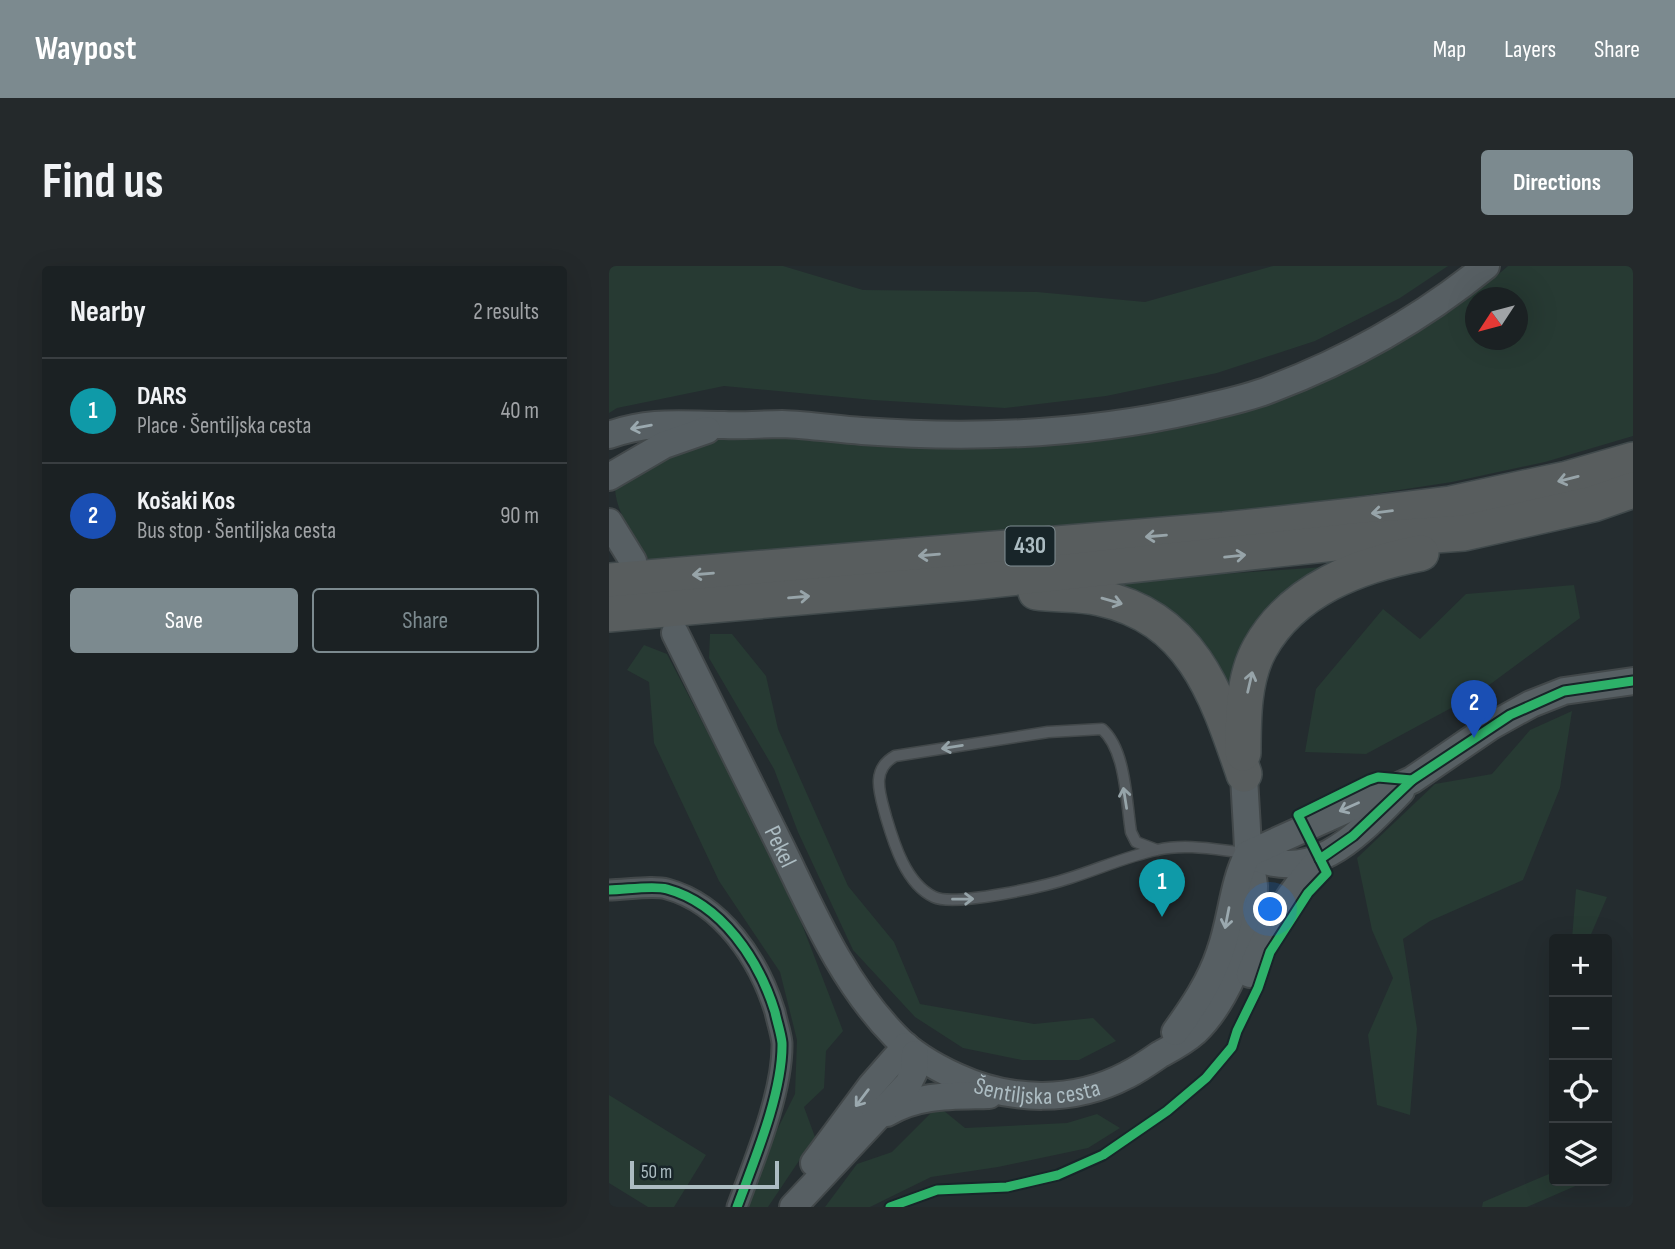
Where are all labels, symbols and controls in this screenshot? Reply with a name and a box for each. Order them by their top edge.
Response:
text: Waypost [35,29,136,69]
text: Map [1433,35,1466,64]
text: Layers [1504,35,1556,64]
text: Share [1594,35,1640,64]
button: Directions [1481,150,1633,215]
text: Find us [42,153,164,212]
north arrow [1465,287,1528,350]
text: Nearby [70,294,146,330]
text: 2 results [473,298,539,326]
text: DARS [137,381,187,412]
text: 1 [88,397,98,425]
text: 40 m [501,397,539,425]
text: Place · Šentiljska cesta [137,412,311,440]
one-way arrow [630,420,653,434]
one-way arrow [1557,473,1579,486]
text: Košaki Kos [137,486,235,517]
text: 2 [88,502,98,530]
text: 90 m [500,502,539,530]
one-way arrow [1372,506,1394,519]
text: Bus stop · Šentiljska cesta [137,517,336,545]
road number: 430 [1005,526,1055,566]
one-way arrow [1145,530,1168,543]
one-way arrow [919,549,941,562]
one-way arrow [1223,549,1245,562]
one-way arrow [692,568,715,581]
button: Save [70,588,298,653]
button: Share [312,588,539,653]
one-way arrow [787,590,810,603]
one-way arrow [1101,596,1123,609]
one-way arrow [1244,671,1257,694]
pin: 2 [1451,680,1497,738]
one-way arrow [941,741,964,754]
one-way arrow [1119,787,1132,810]
one-way arrow [1339,801,1360,814]
street label: Pekel [758,821,803,872]
pin: 1 [1139,859,1185,917]
one-way arrow [951,892,974,905]
your location [1253,892,1287,926]
one-way arrow [1220,906,1234,929]
map controls [1549,934,1612,1186]
button: + [1549,934,1612,997]
button: − [1549,997,1612,1060]
button: locate [1549,1060,1612,1123]
street label: Šentiljska cesta [970,1071,1103,1110]
one-way arrow [855,1088,869,1107]
button: layers [1549,1123,1612,1186]
scale bar [630,1158,779,1190]
text: 50 m [641,1161,672,1184]

